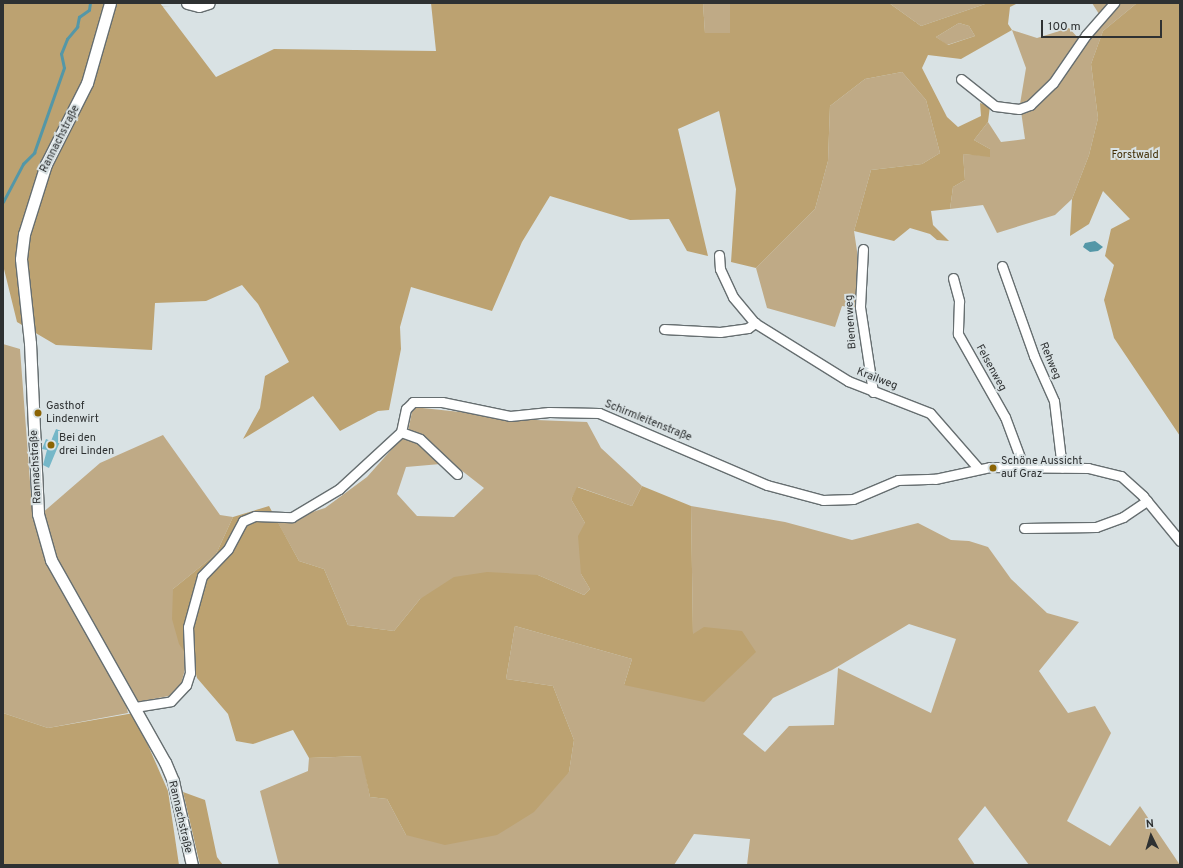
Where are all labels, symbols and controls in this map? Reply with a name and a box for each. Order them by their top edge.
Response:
scale bar [1043,12,1164,38]
text: 100 m [1048,19,1081,35]
street label: Rannachstraße [37,103,83,175]
park label: Forstwald [1111,148,1159,162]
street label: Bienenweg [843,294,859,350]
street label: Rehweg [1036,340,1064,382]
street label: Felsenweg [973,342,1009,394]
street label: Krailweg [855,365,899,393]
street label: Schirmleitenstraße [602,397,694,445]
place label: Gasthof Lindenwirt [46,400,99,426]
marker: Gasthof Lindenwirt [33,408,43,418]
street label: Rannachstraße [27,430,45,504]
place label: Bei den drei Linden [59,432,114,458]
marker: Bei den drei Linden [46,440,56,450]
place label: Schöne Aussicht auf Graz [1001,455,1083,481]
marker: Schöne Aussicht auf Graz [988,463,998,473]
street label: Rannachstraße [165,779,195,855]
north arrow [1131,816,1171,856]
text: N [1145,817,1155,831]

